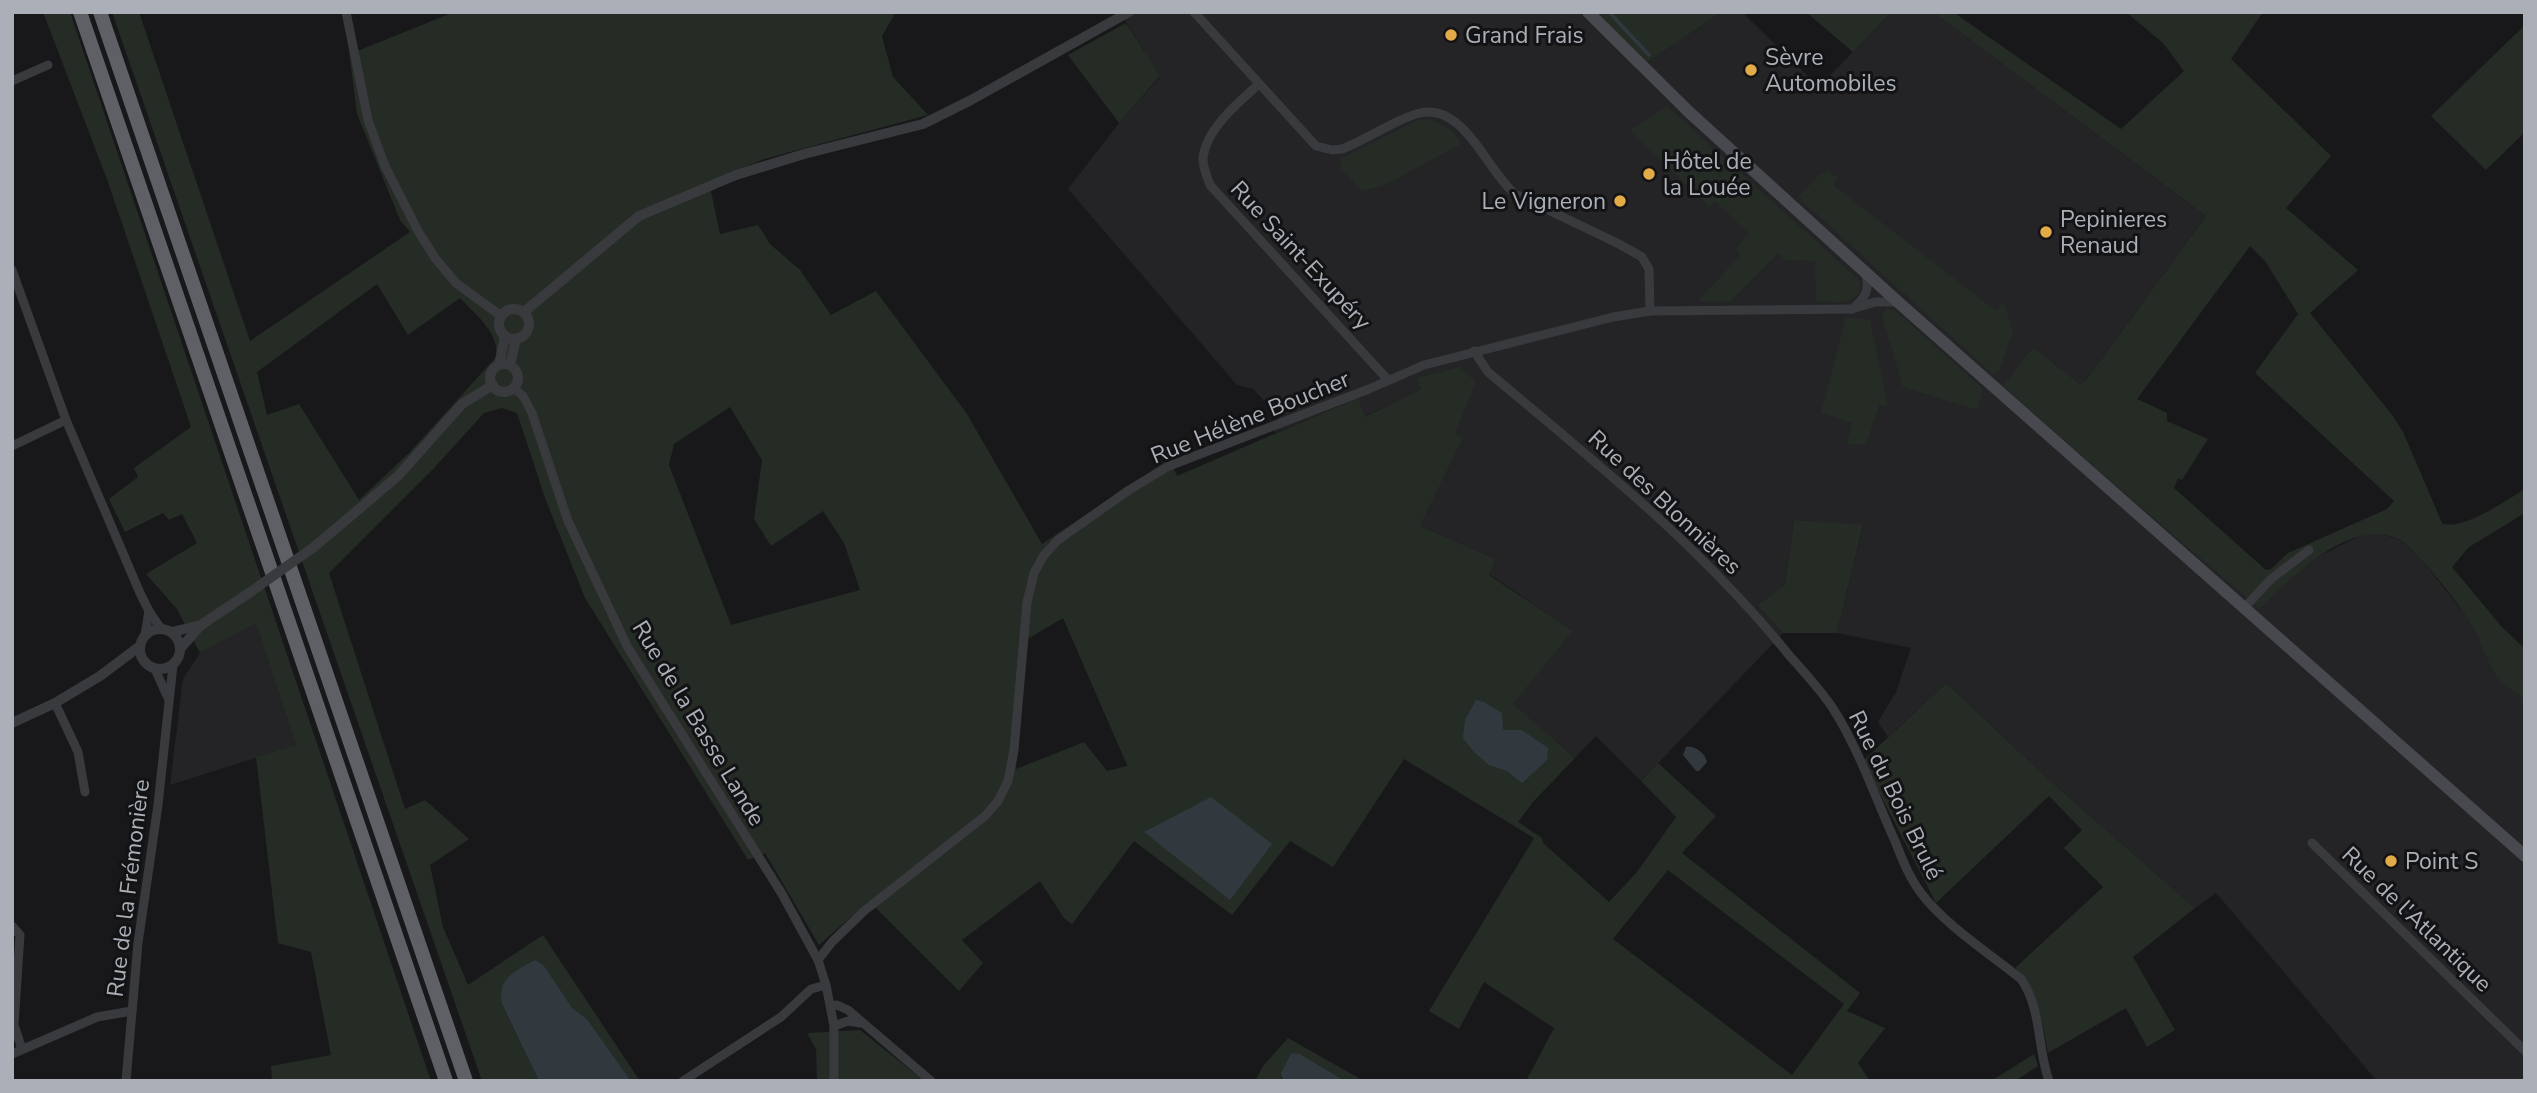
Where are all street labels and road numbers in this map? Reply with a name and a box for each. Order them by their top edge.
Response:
street label: Rue Saint-Exupéry [1223,174,1378,337]
street label: Rue Hélène Boucher [1146,363,1355,471]
street label: Rue des Blonnières [1581,423,1748,582]
street label: Rue de la Basse Lande [625,615,772,832]
street label: Rue du Bois Brulé [1841,705,1950,885]
street label: Rue de la Frémonière [100,777,157,999]
street label: Rue de l'Atlantique [2335,840,2498,999]

